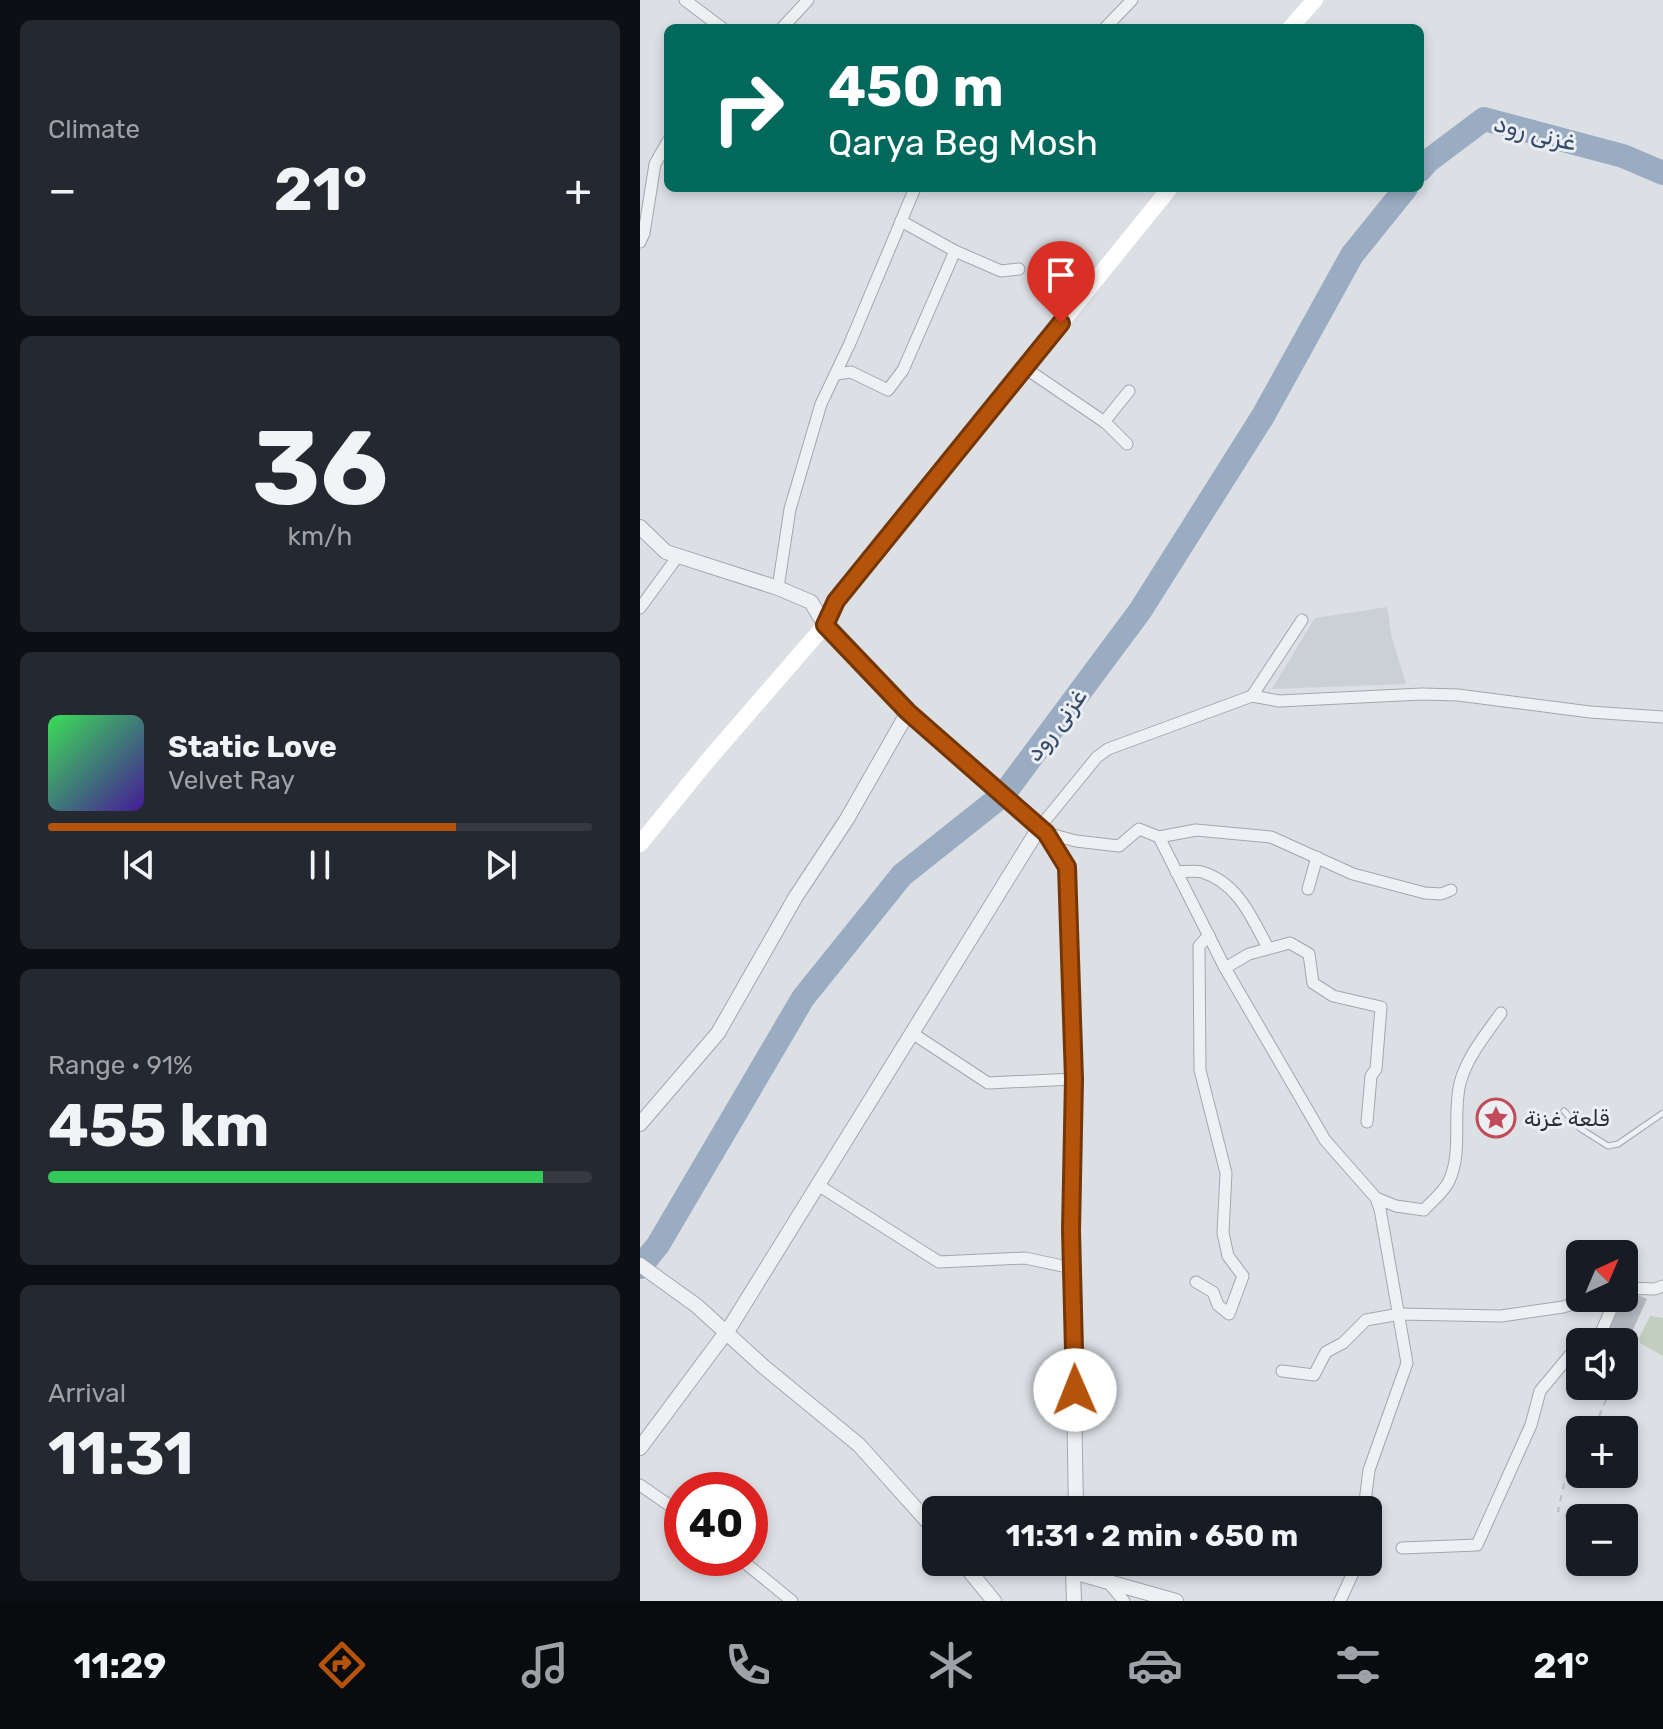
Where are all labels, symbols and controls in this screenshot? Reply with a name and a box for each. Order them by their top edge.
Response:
text: 450 m [828,54,1004,120]
icon: right [696,56,800,160]
water label: غزنی رود [1491,109,1579,157]
text: Climate [48,114,140,145]
text: Qarya Beg Mosh [828,121,1098,164]
text: 21° [274,154,367,225]
text: − [48,164,77,216]
text: + [565,164,592,216]
pin [1027,241,1095,323]
icon: arrive [1039,253,1083,297]
text: 36 [252,407,388,530]
text: km/h [288,521,352,552]
water label: غزنی رود [1020,683,1092,767]
text: Static Love [168,729,337,765]
text: Velvet Ray [168,765,295,796]
icon: previous [117,843,161,887]
icon: pause [298,843,342,887]
icon: next [479,843,523,887]
text: Range · 91% [48,1050,193,1081]
text: 455 km [48,1090,269,1161]
place icon: قلعة غزنة [1475,1097,1517,1139]
place label: قلعة غزنة [1524,1105,1609,1132]
north arrow [1566,1240,1638,1312]
map controls [1566,1240,1638,1576]
button: sound [1566,1328,1638,1400]
position arrow [1033,1348,1117,1432]
text: Arrival [48,1378,126,1409]
button: + [1566,1416,1638,1488]
text: 11:31 [48,1418,194,1489]
speed limit sign: 40 [664,1472,768,1576]
button: − [1566,1504,1638,1576]
text: 11:31 · 2 min · 650 m [1006,1518,1298,1554]
icon: directions [314,1637,370,1693]
icon: music [517,1637,573,1693]
icon: phone [720,1637,776,1693]
icon: climate [923,1637,979,1693]
icon: car [1127,1637,1183,1693]
icon: filters [1330,1637,1386,1693]
text: 11:29 [74,1644,166,1687]
text: 21° [1533,1644,1589,1687]

